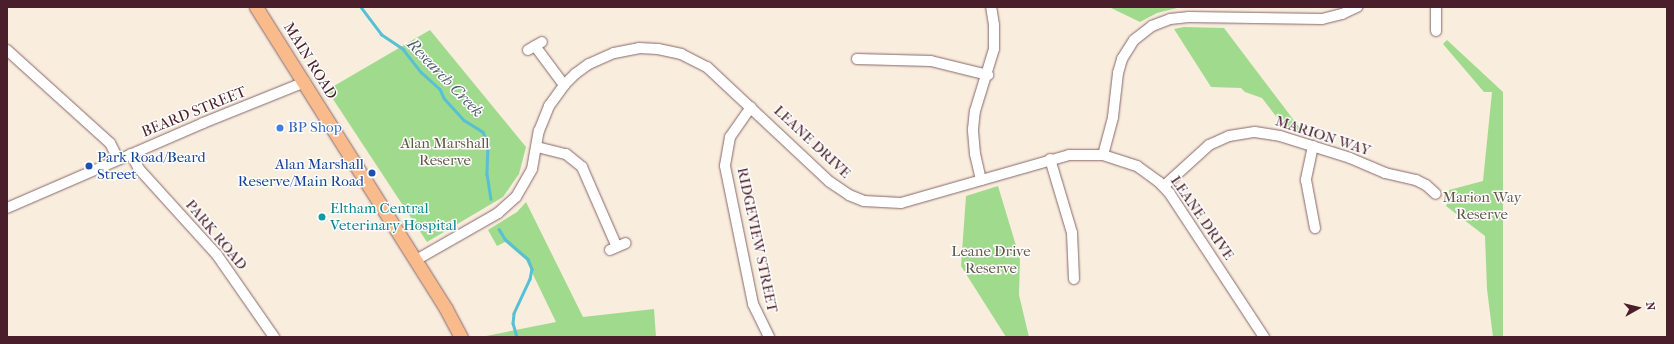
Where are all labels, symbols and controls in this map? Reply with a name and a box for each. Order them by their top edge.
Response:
street label: MAIN ROAD [279,19,341,103]
water label: Research Creek [403,35,487,121]
street label: BEARD STREET [139,83,249,141]
street label: LEANE DRIVE [770,102,854,182]
street label: MARION WAY [1273,112,1373,160]
place label: BP Shop [288,119,342,137]
marker: BP Shop [275,123,285,133]
park label: Alan Marshall Reserve [401,134,489,169]
place label: Park Road/Beard Street [97,148,206,183]
place label: Alan Marshall Reserve/Main Road [238,155,364,190]
marker: Park Road/Beard Street [84,161,94,171]
street label: RIDGEVIEW STREET [733,166,781,314]
marker: Alan Marshall Reserve/Main Road [367,168,377,178]
street label: LEANE DRIVE [1166,172,1238,264]
park label: Marion Way Reserve [1442,188,1522,223]
street label: PARK ROAD [181,196,251,274]
place label: Eltham Central Veterinary Hospital [330,199,457,234]
marker: Eltham Central Veterinary Hospital [317,212,327,222]
park label: Leane Drive Reserve [951,242,1031,277]
north arrow [1618,288,1658,328]
text: N [1643,301,1657,311]

